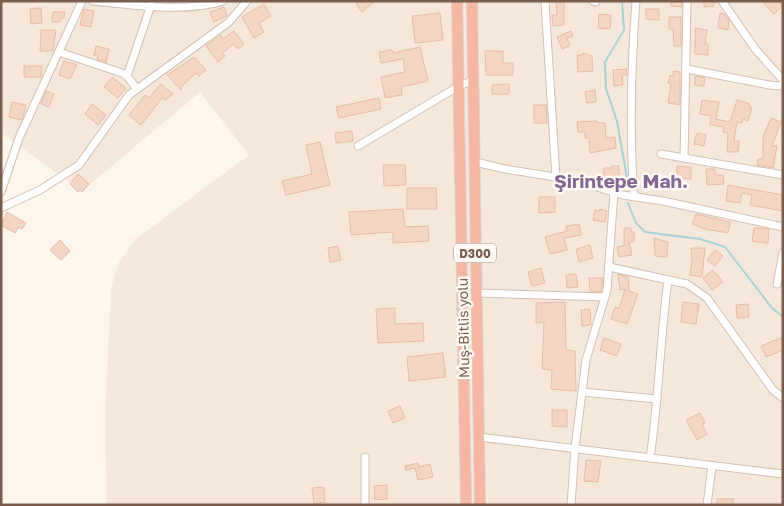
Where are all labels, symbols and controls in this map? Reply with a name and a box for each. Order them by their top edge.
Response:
district label: Şirintepe Mah. [554,169,688,192]
road number: D300 [454,244,496,262]
street label: Muş-Bitlis yolu [454,278,472,378]

